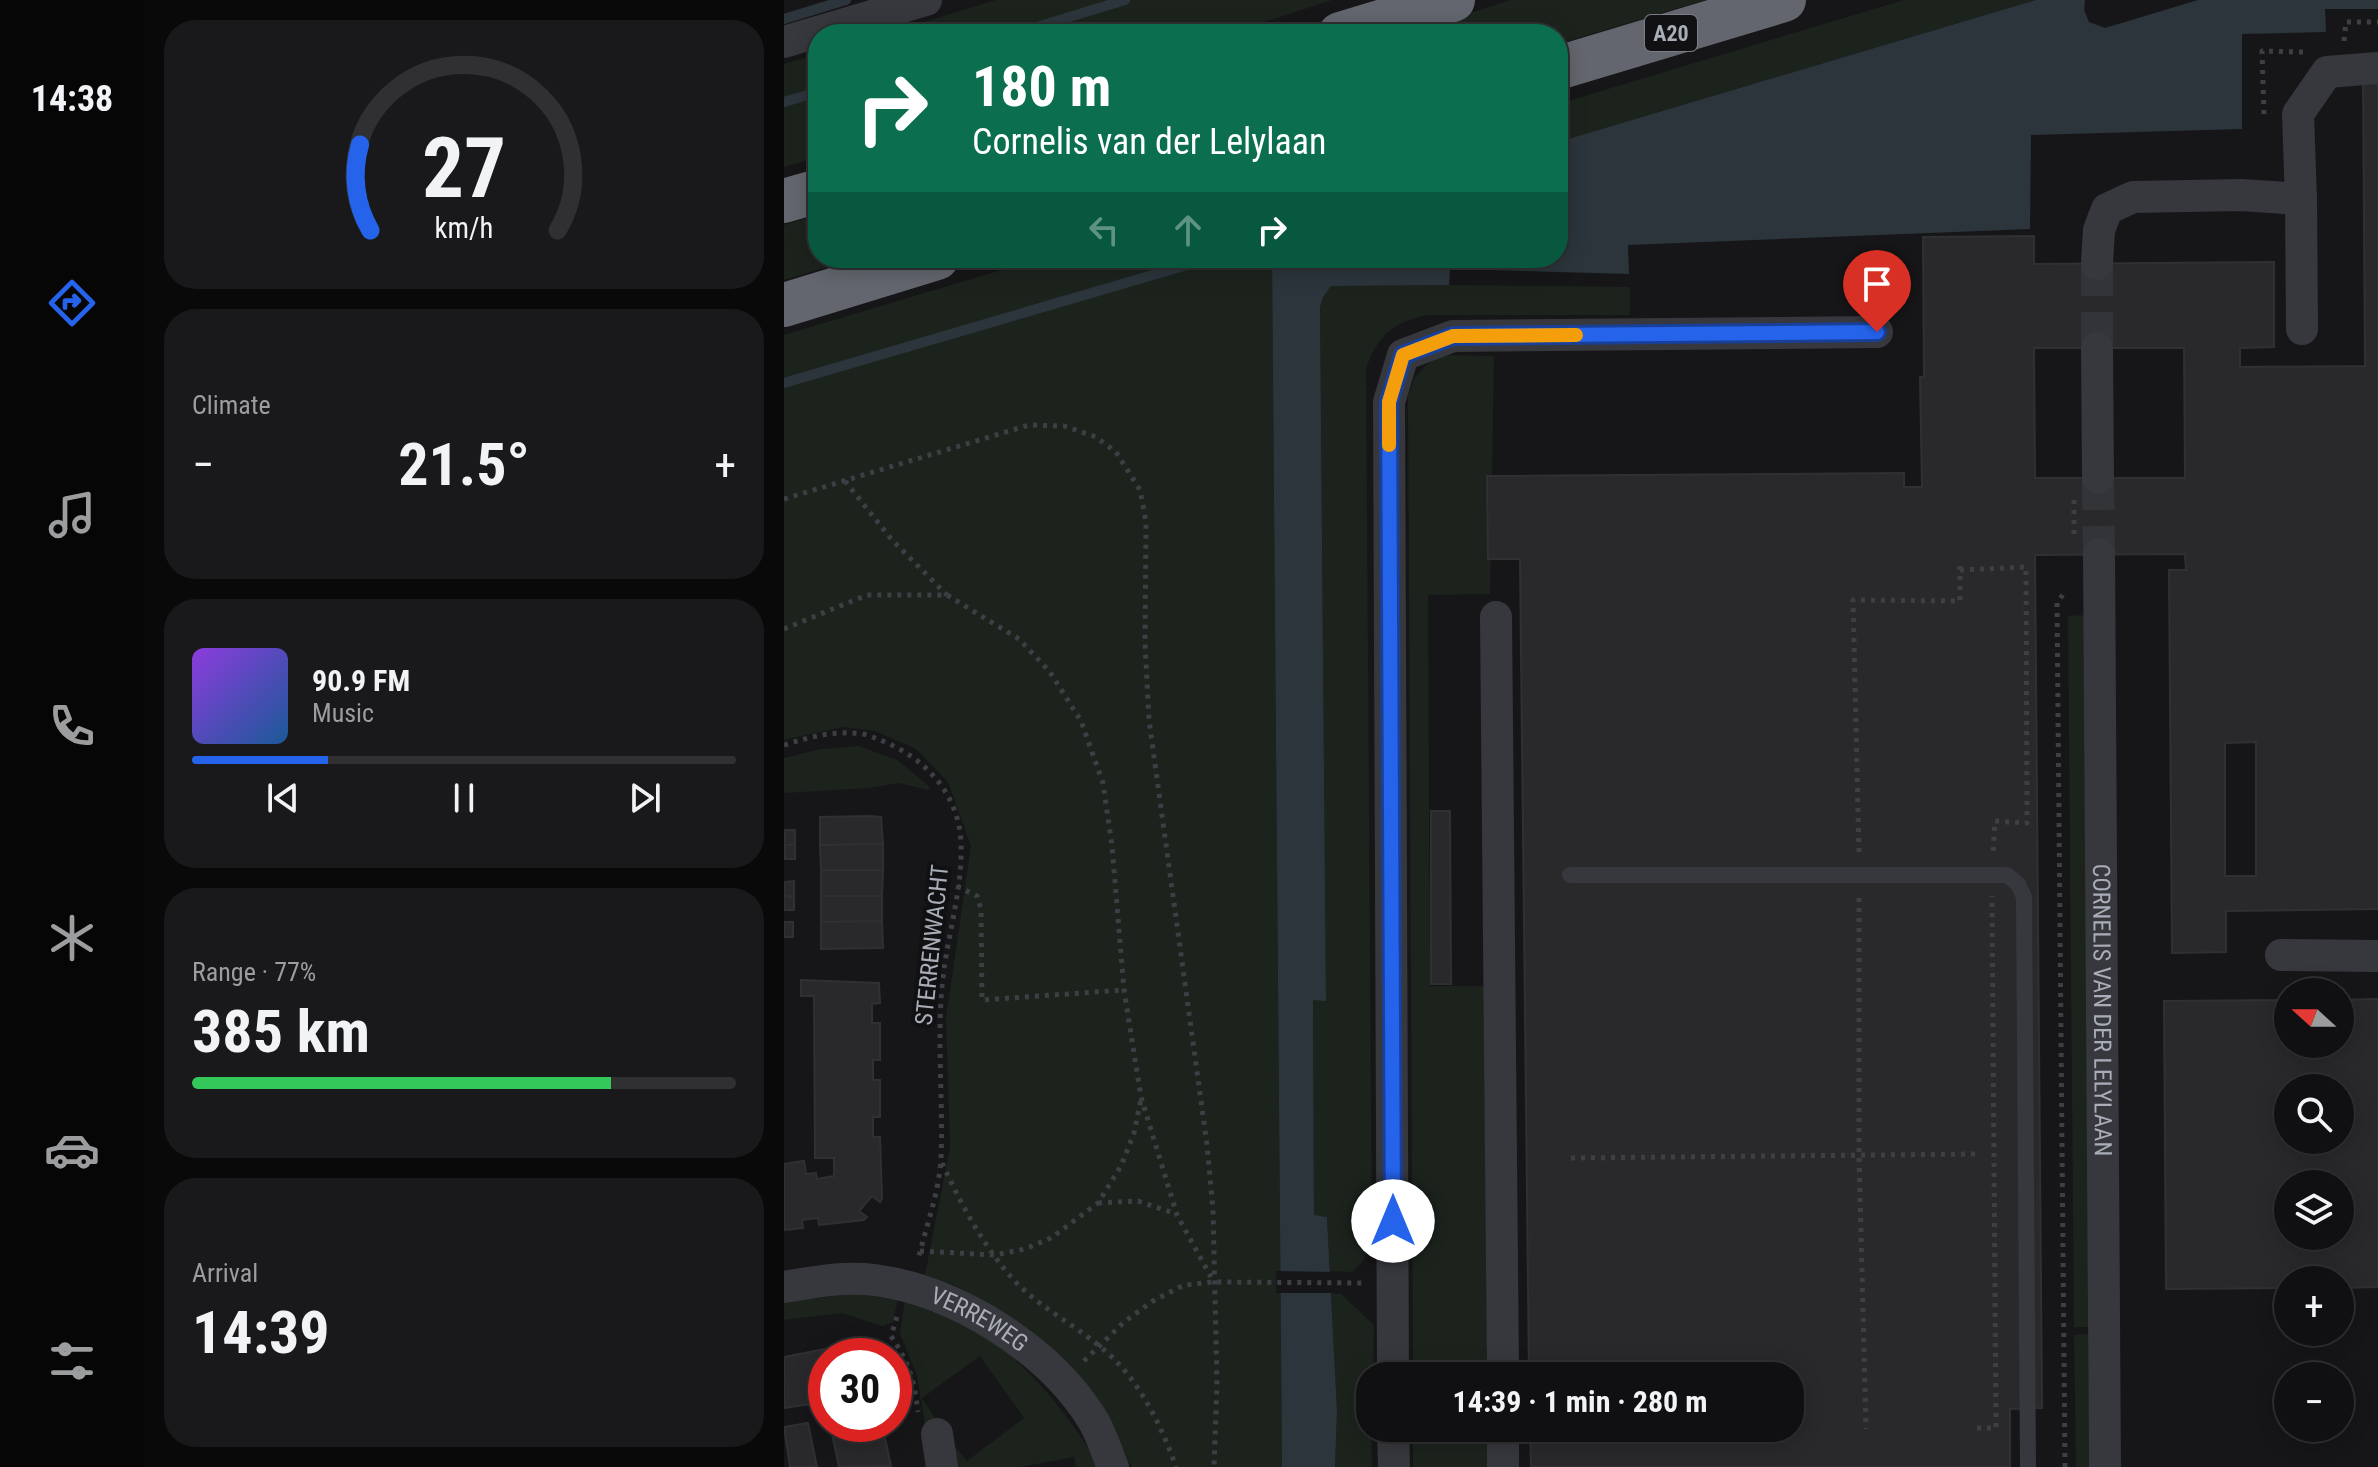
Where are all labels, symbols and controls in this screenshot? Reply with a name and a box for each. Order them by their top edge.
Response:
road number: A20 [1645,15,1697,51]
text: 180 m [972,54,1111,120]
icon: right [840,56,944,160]
text: 14:38 [31,78,113,120]
text: 27 [422,119,506,216]
text: Cornelis van der Lelylaan [972,121,1326,163]
icon: left [1082,208,1126,252]
icon: ahead [1166,208,1210,252]
icon: right [1250,208,1294,252]
text: km/h [435,211,493,245]
pin [1843,250,1911,332]
icon: arrive [1855,262,1899,306]
icon: directions [44,275,100,331]
text: Climate [192,390,271,420]
text: 21.5° [398,429,530,500]
text: − [192,439,214,491]
text: + [714,439,736,491]
icon: music [44,487,100,543]
text: 90.9 FM [312,663,410,698]
icon: phone [44,698,100,754]
text: Music [312,698,374,728]
icon: previous [261,776,305,820]
icon: pause [442,776,486,820]
icon: next [623,776,667,820]
street label: STERRENWACHT [910,863,954,1027]
street label: CORNELIS VAN DER LELYLAAN [2087,864,2117,1156]
icon: climate [44,910,100,966]
text: Range · 77% [192,957,316,987]
north arrow [2274,978,2354,1058]
map controls [2274,978,2354,1442]
text: 385 km [192,996,370,1067]
button: search [2274,1074,2354,1154]
icon: car [44,1122,100,1178]
button: layers [2274,1170,2354,1250]
position arrow [1351,1179,1435,1263]
text: Arrival [192,1258,258,1288]
button: + [2274,1266,2354,1346]
street label: VERREWEG [927,1281,1034,1358]
text: 14:39 [192,1297,330,1368]
icon: filters [44,1333,100,1389]
speed limit sign: 30 [808,1338,912,1442]
button: − [2274,1362,2354,1442]
text: 14:39 · 1 min · 280 m [1453,1384,1707,1419]

